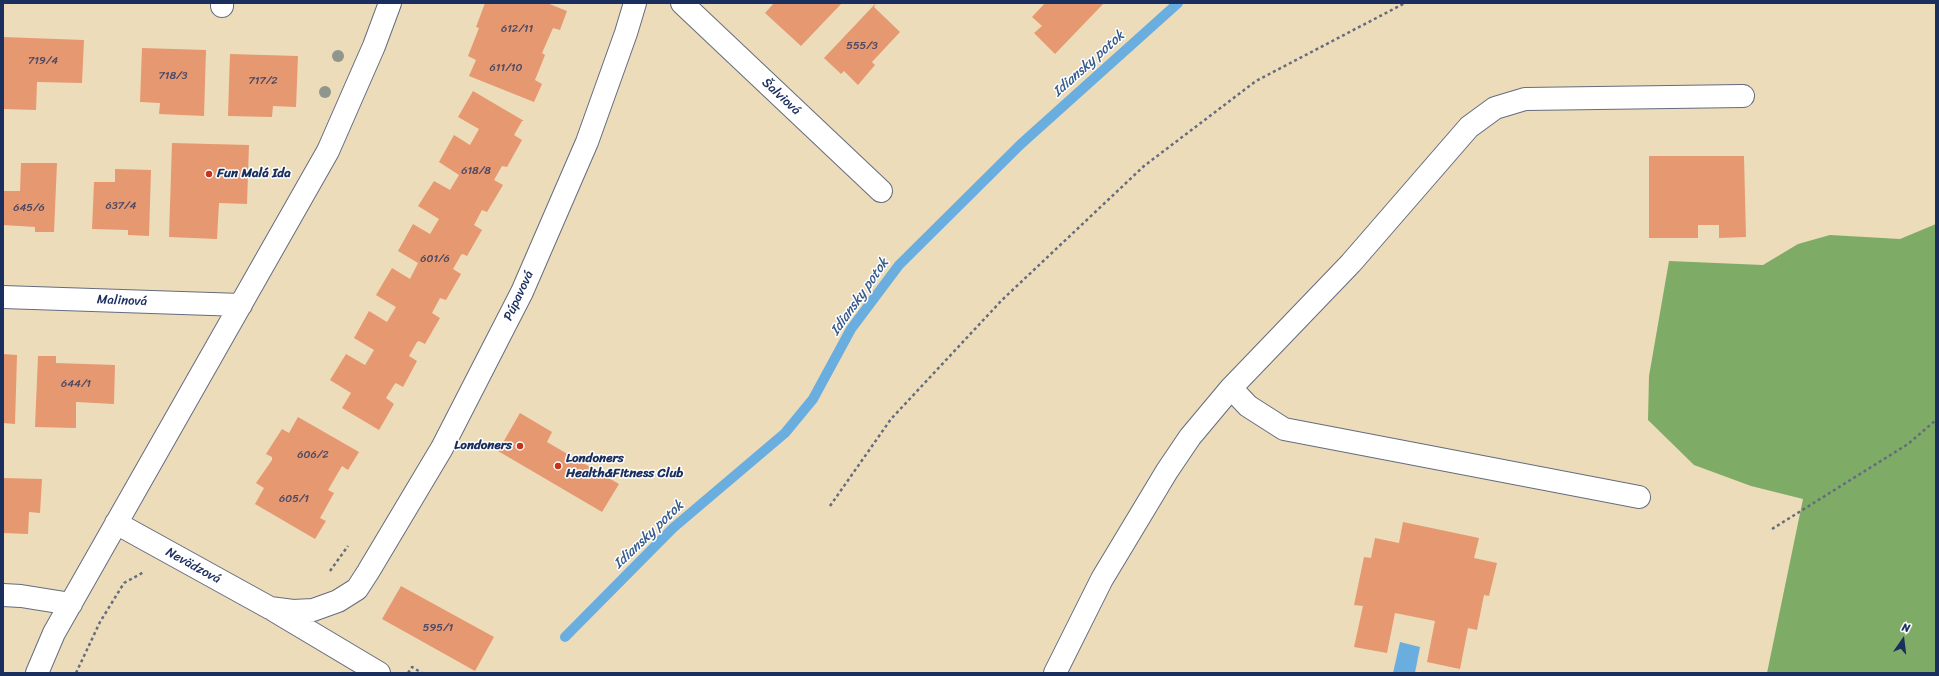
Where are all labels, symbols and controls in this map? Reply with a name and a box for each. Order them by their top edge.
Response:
house number: 612/11 [501,22,533,36]
water label: Idiansky potok [1050,27,1128,101]
house number: 555/3 [846,39,878,53]
house number: 719/4 [28,54,58,68]
house number: 611/10 [490,61,522,75]
house number: 718/3 [158,69,188,83]
house number: 717/2 [248,74,278,88]
street label: Šalviová [758,75,804,119]
house number: 618/8 [461,164,491,178]
place label: Fun Malá Ida [217,166,291,182]
marker: Fun Malá Ida [204,169,214,179]
house number: 637/4 [106,199,136,213]
house number: 645/6 [13,201,45,215]
house number: 601/6 [420,252,450,266]
water label: Idiansky potok [827,255,893,339]
street label: Púpavová [501,268,537,324]
street label: Malinová [97,292,147,310]
house number: 644/1 [61,377,91,391]
place label: Londoners [454,438,512,454]
marker: Londoners [515,441,525,451]
house number: 606/2 [297,448,329,462]
place label: Londoners Health&Fitness Club [566,451,683,482]
marker: Londoners Health&Fitness Club [553,461,563,471]
house number: 605/1 [279,492,309,506]
water label: Idiansky potok [611,497,687,573]
street label: Nevädzová [163,545,223,587]
text: N [1900,618,1912,638]
north arrow [1883,620,1923,660]
house number: 595/1 [423,621,453,635]

